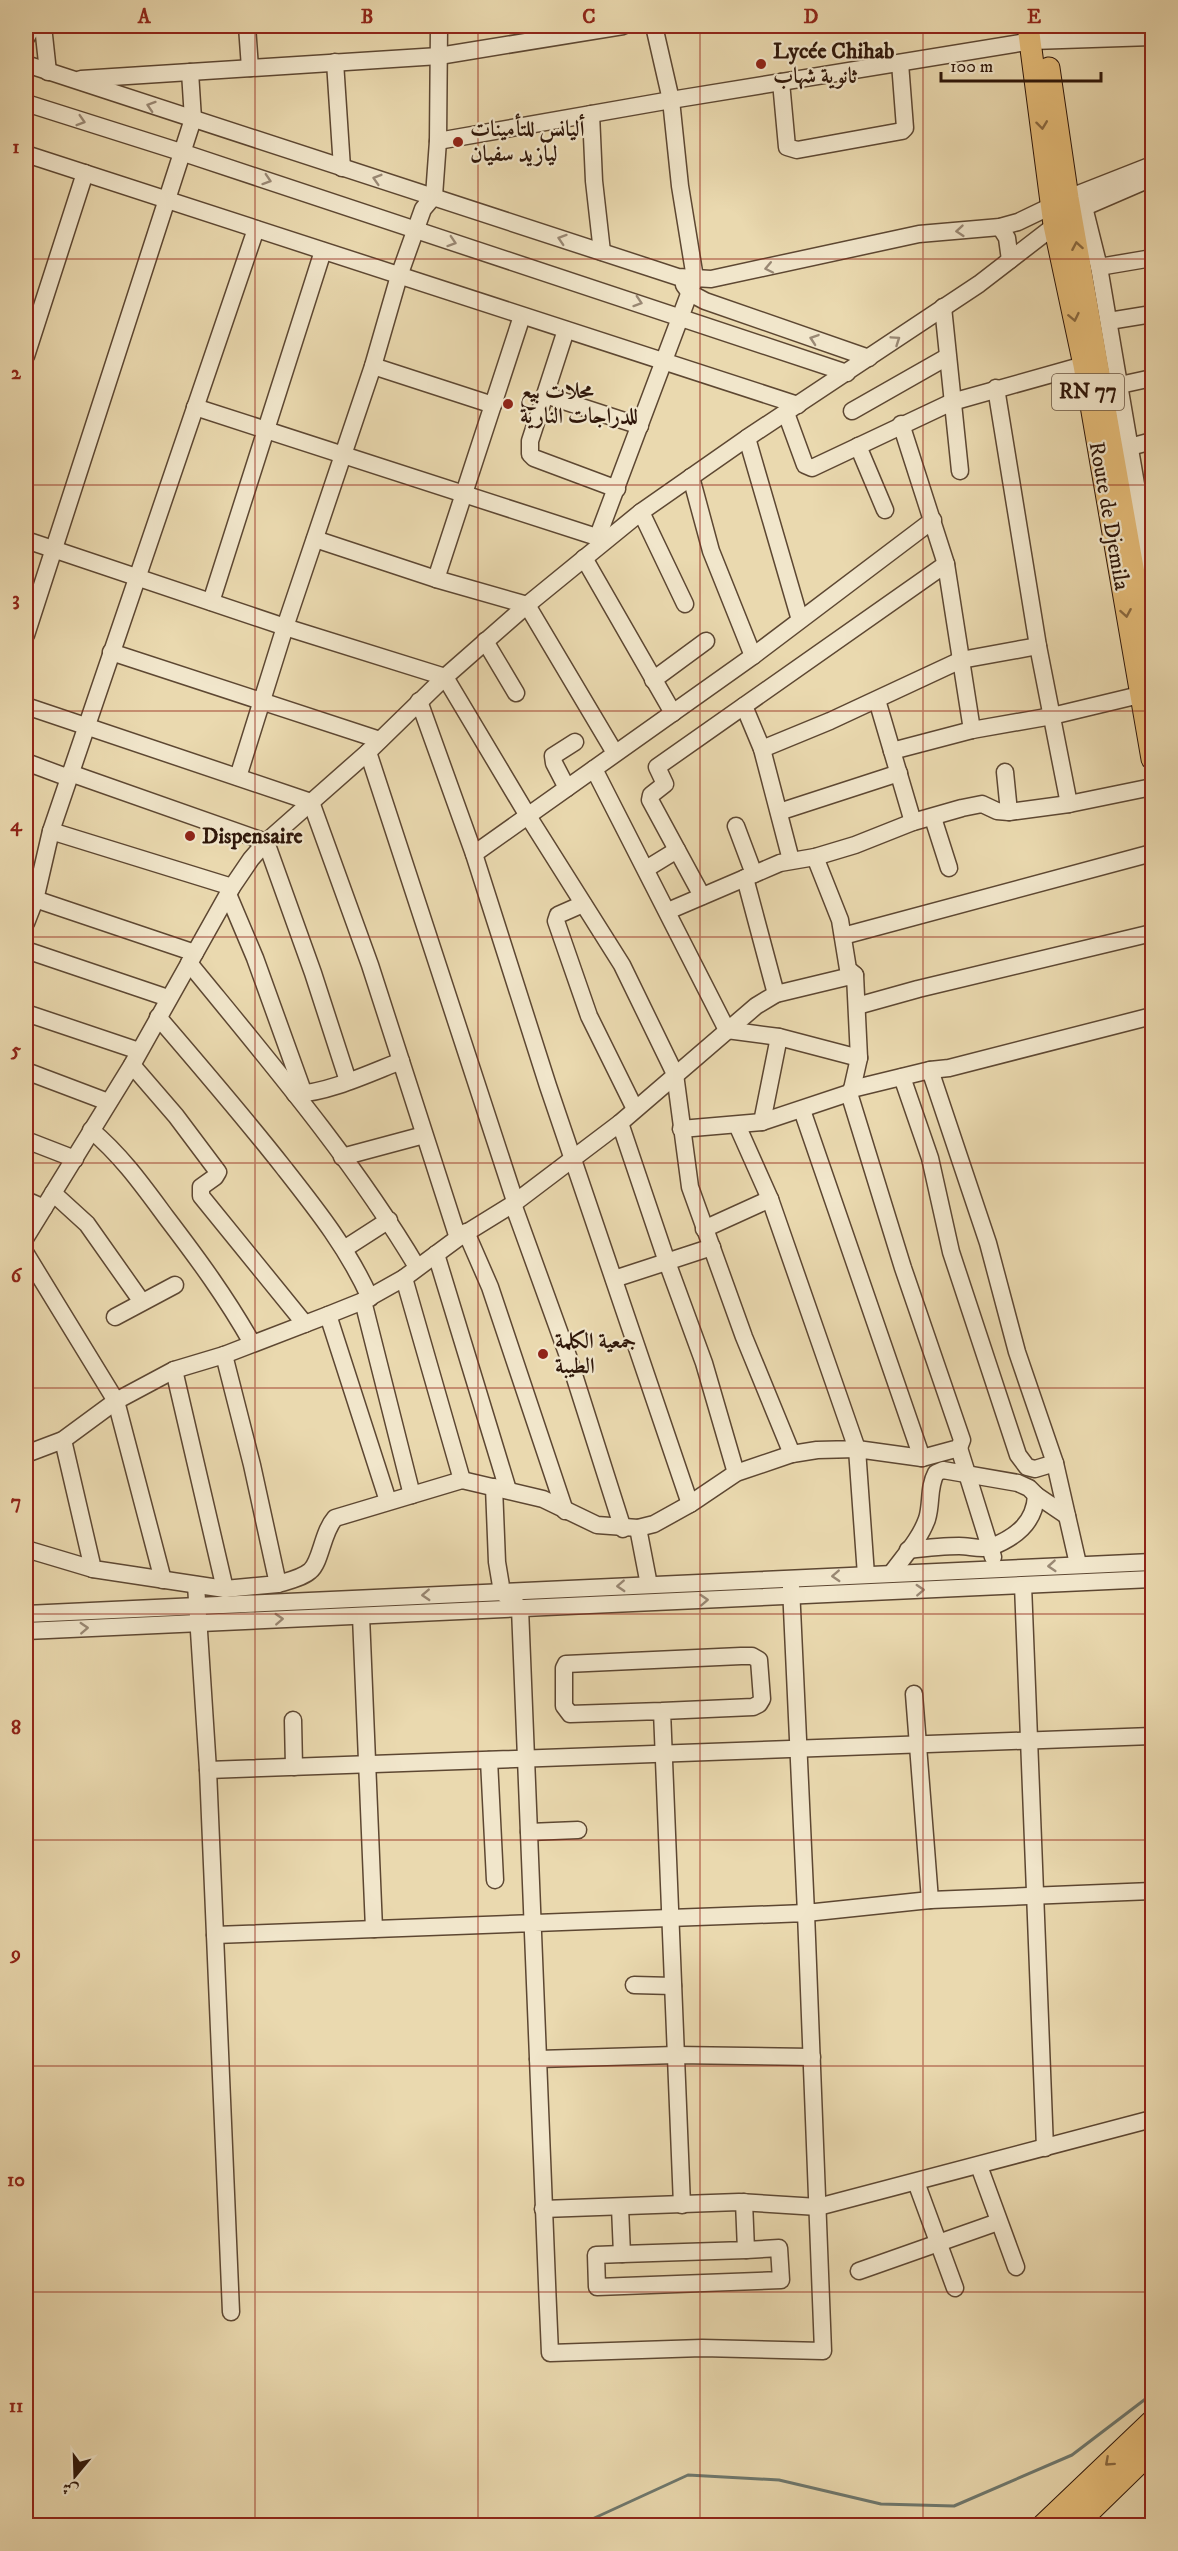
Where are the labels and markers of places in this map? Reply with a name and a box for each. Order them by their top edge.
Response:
place label: Lycée Chihab ثانوية شهاب [773,38,894,90]
marker: Lycée Chihab ثانوية شهاب [754,57,768,71]
place label: أليانس للتأمينات ليازيد سفيان [470,113,586,168]
marker: أليانس للتأمينات ليازيد سفيان [451,135,465,149]
place label: محلات بيع للدراجات النارية [520,378,638,430]
marker: محلات بيع للدراجات النارية [501,397,515,411]
place label: Dispensaire [202,823,303,850]
marker: Dispensaire [183,829,197,843]
place label: جمعية الكلمة الطيبة [555,1328,636,1380]
marker: جمعية الكلمة الطيبة [536,1347,550,1361]

